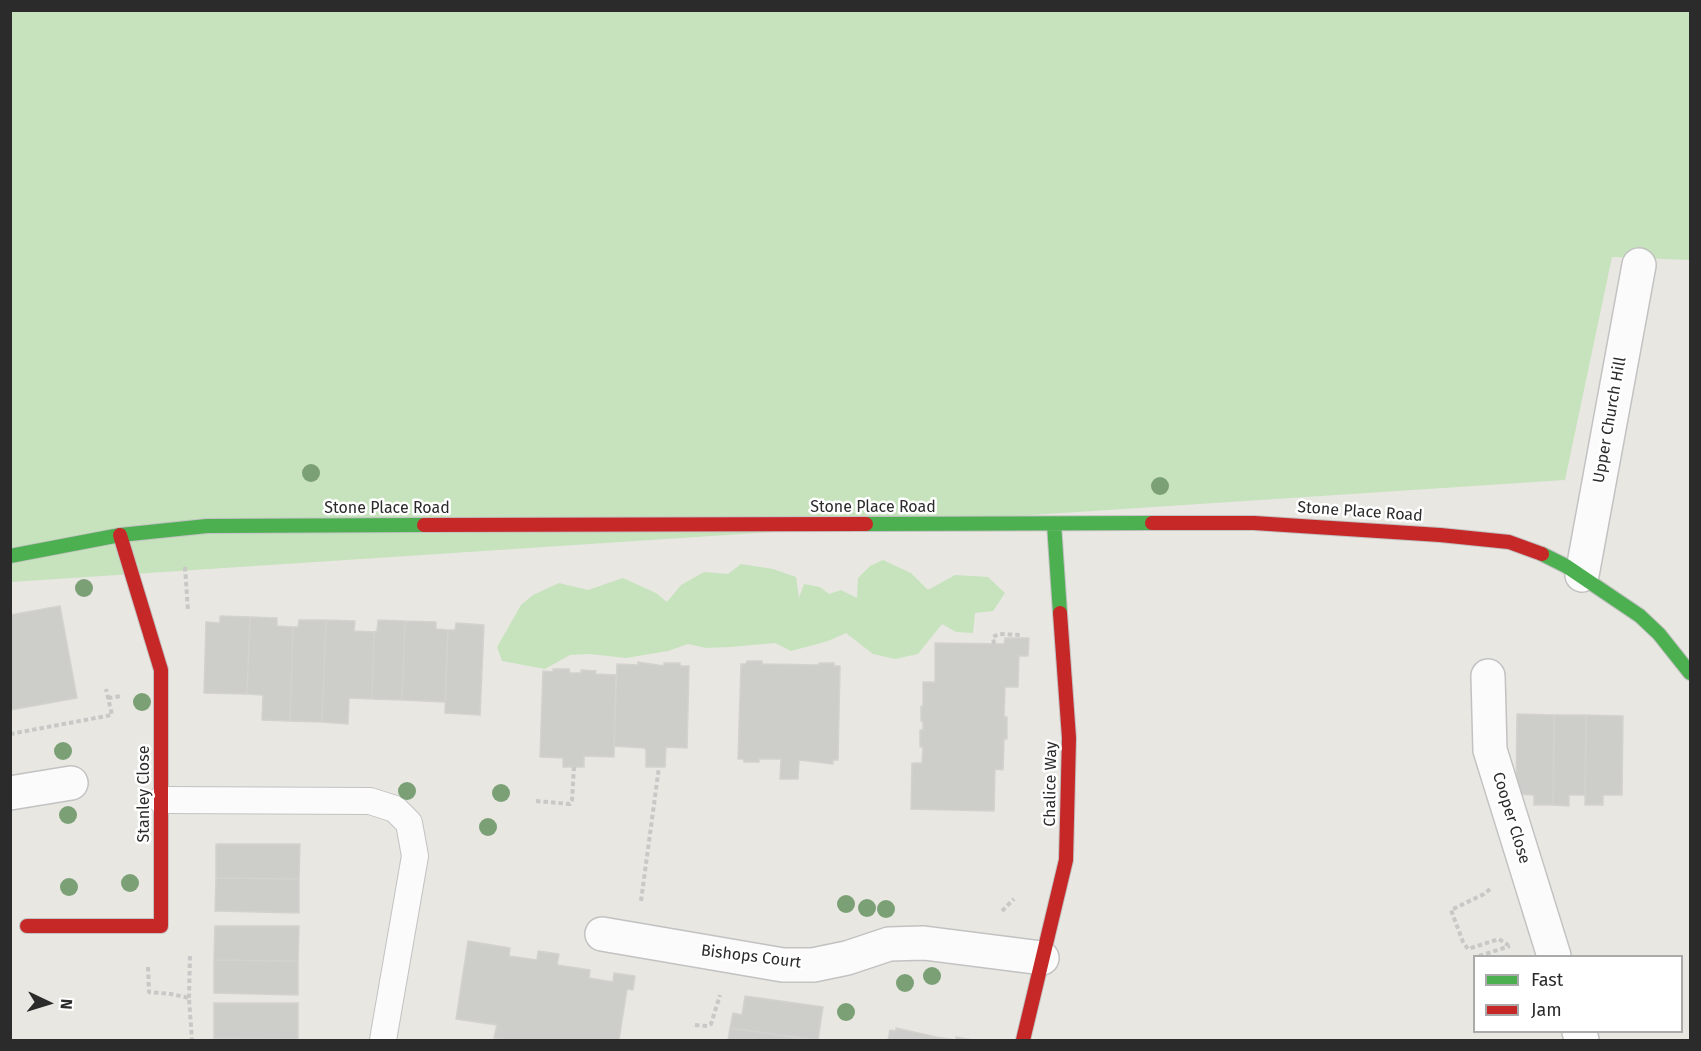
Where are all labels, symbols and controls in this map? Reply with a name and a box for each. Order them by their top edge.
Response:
street label: Upper Church Hill [1589,355,1631,485]
street label: Stone Place Road [810,498,936,518]
street label: Stone Place Road [1297,498,1423,526]
street label: Stone Place Road [324,499,450,519]
street label: Chalice Way [1041,741,1061,827]
street label: Stanley Close [135,746,155,842]
street label: Cooper Close [1488,770,1534,866]
street label: Bishops Court [700,941,802,973]
legend [1473,955,1683,1033]
text: Fast [1531,969,1563,991]
north arrow [18,973,78,1033]
text: N [57,998,76,1010]
text: Jam [1531,999,1562,1021]

